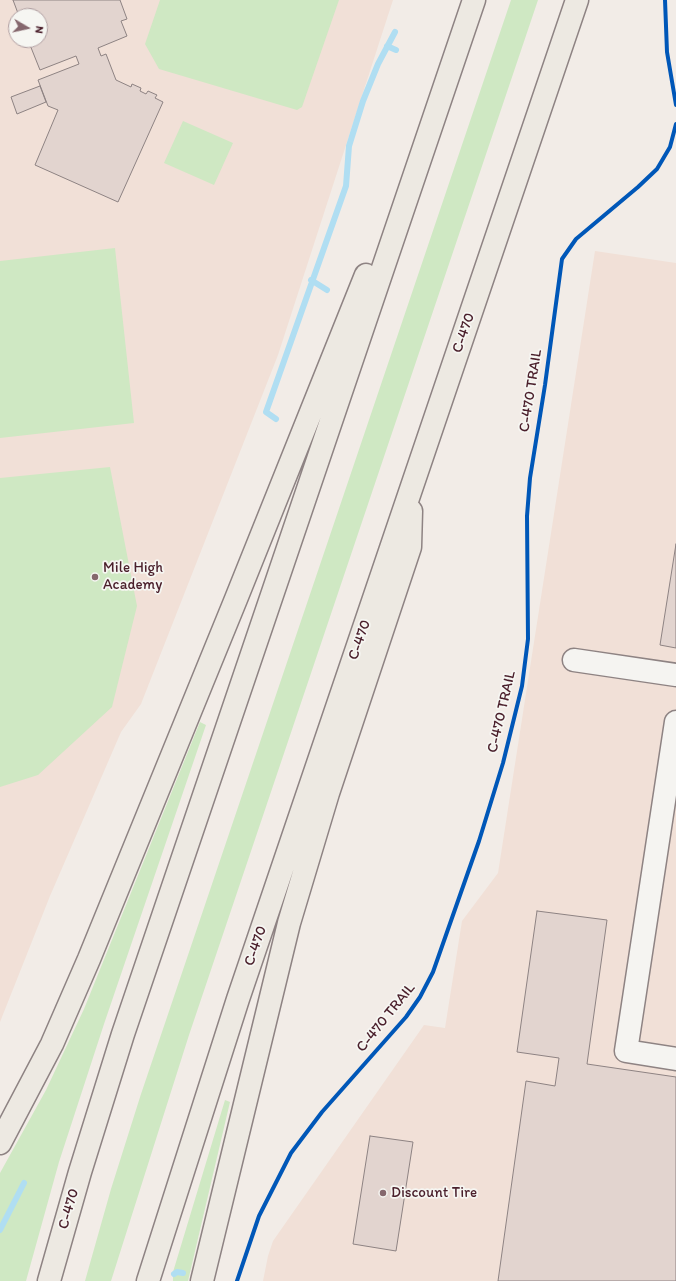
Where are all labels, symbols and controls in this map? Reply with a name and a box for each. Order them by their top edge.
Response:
north arrow [8,8,48,48]
text: N [32,25,46,34]
street label: C-470 [449,311,479,355]
street label: C-470 TRAIL [516,348,546,434]
place label: Mile High Academy [103,559,163,594]
marker: Mile High Academy [90,572,100,582]
street label: C-470 [345,618,375,662]
street label: C-470 TRAIL [484,669,520,755]
street label: C-470 [241,924,271,968]
street label: C-470 TRAIL [353,980,419,1056]
place label: Discount Tire [391,1184,477,1202]
street label: C-470 [55,1187,83,1231]
marker: Discount Tire [378,1188,388,1198]

